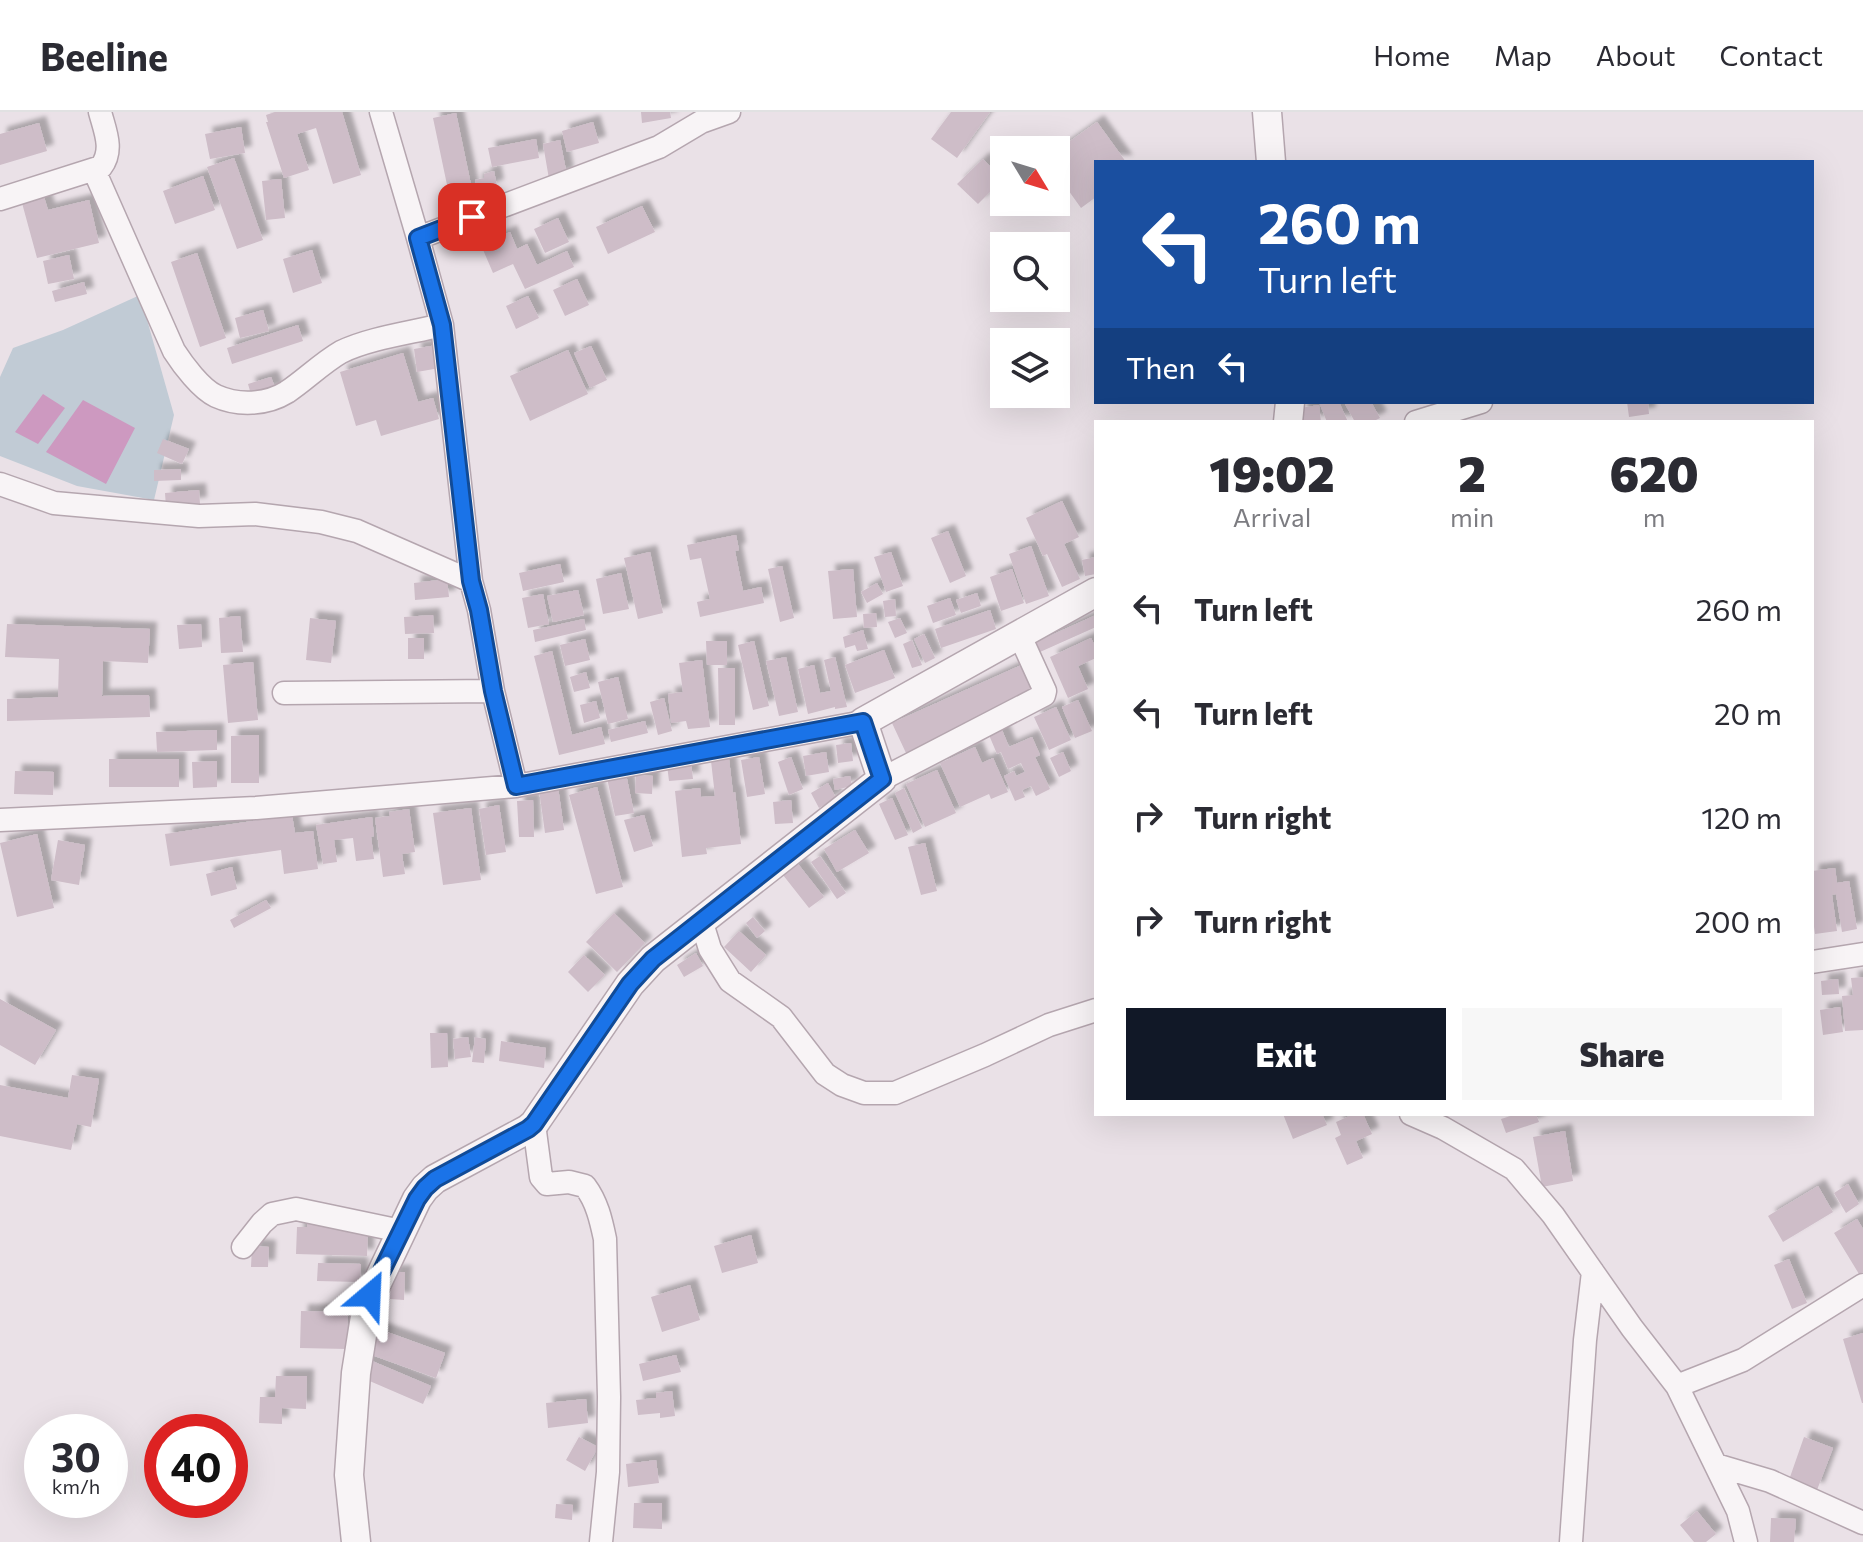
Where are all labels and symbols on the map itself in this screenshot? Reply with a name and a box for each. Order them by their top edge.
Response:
north arrow [990,136,1070,216]
pin [438,183,506,251]
position arrow [328,1253,412,1337]
speed limit sign: 40 [144,1414,248,1518]

